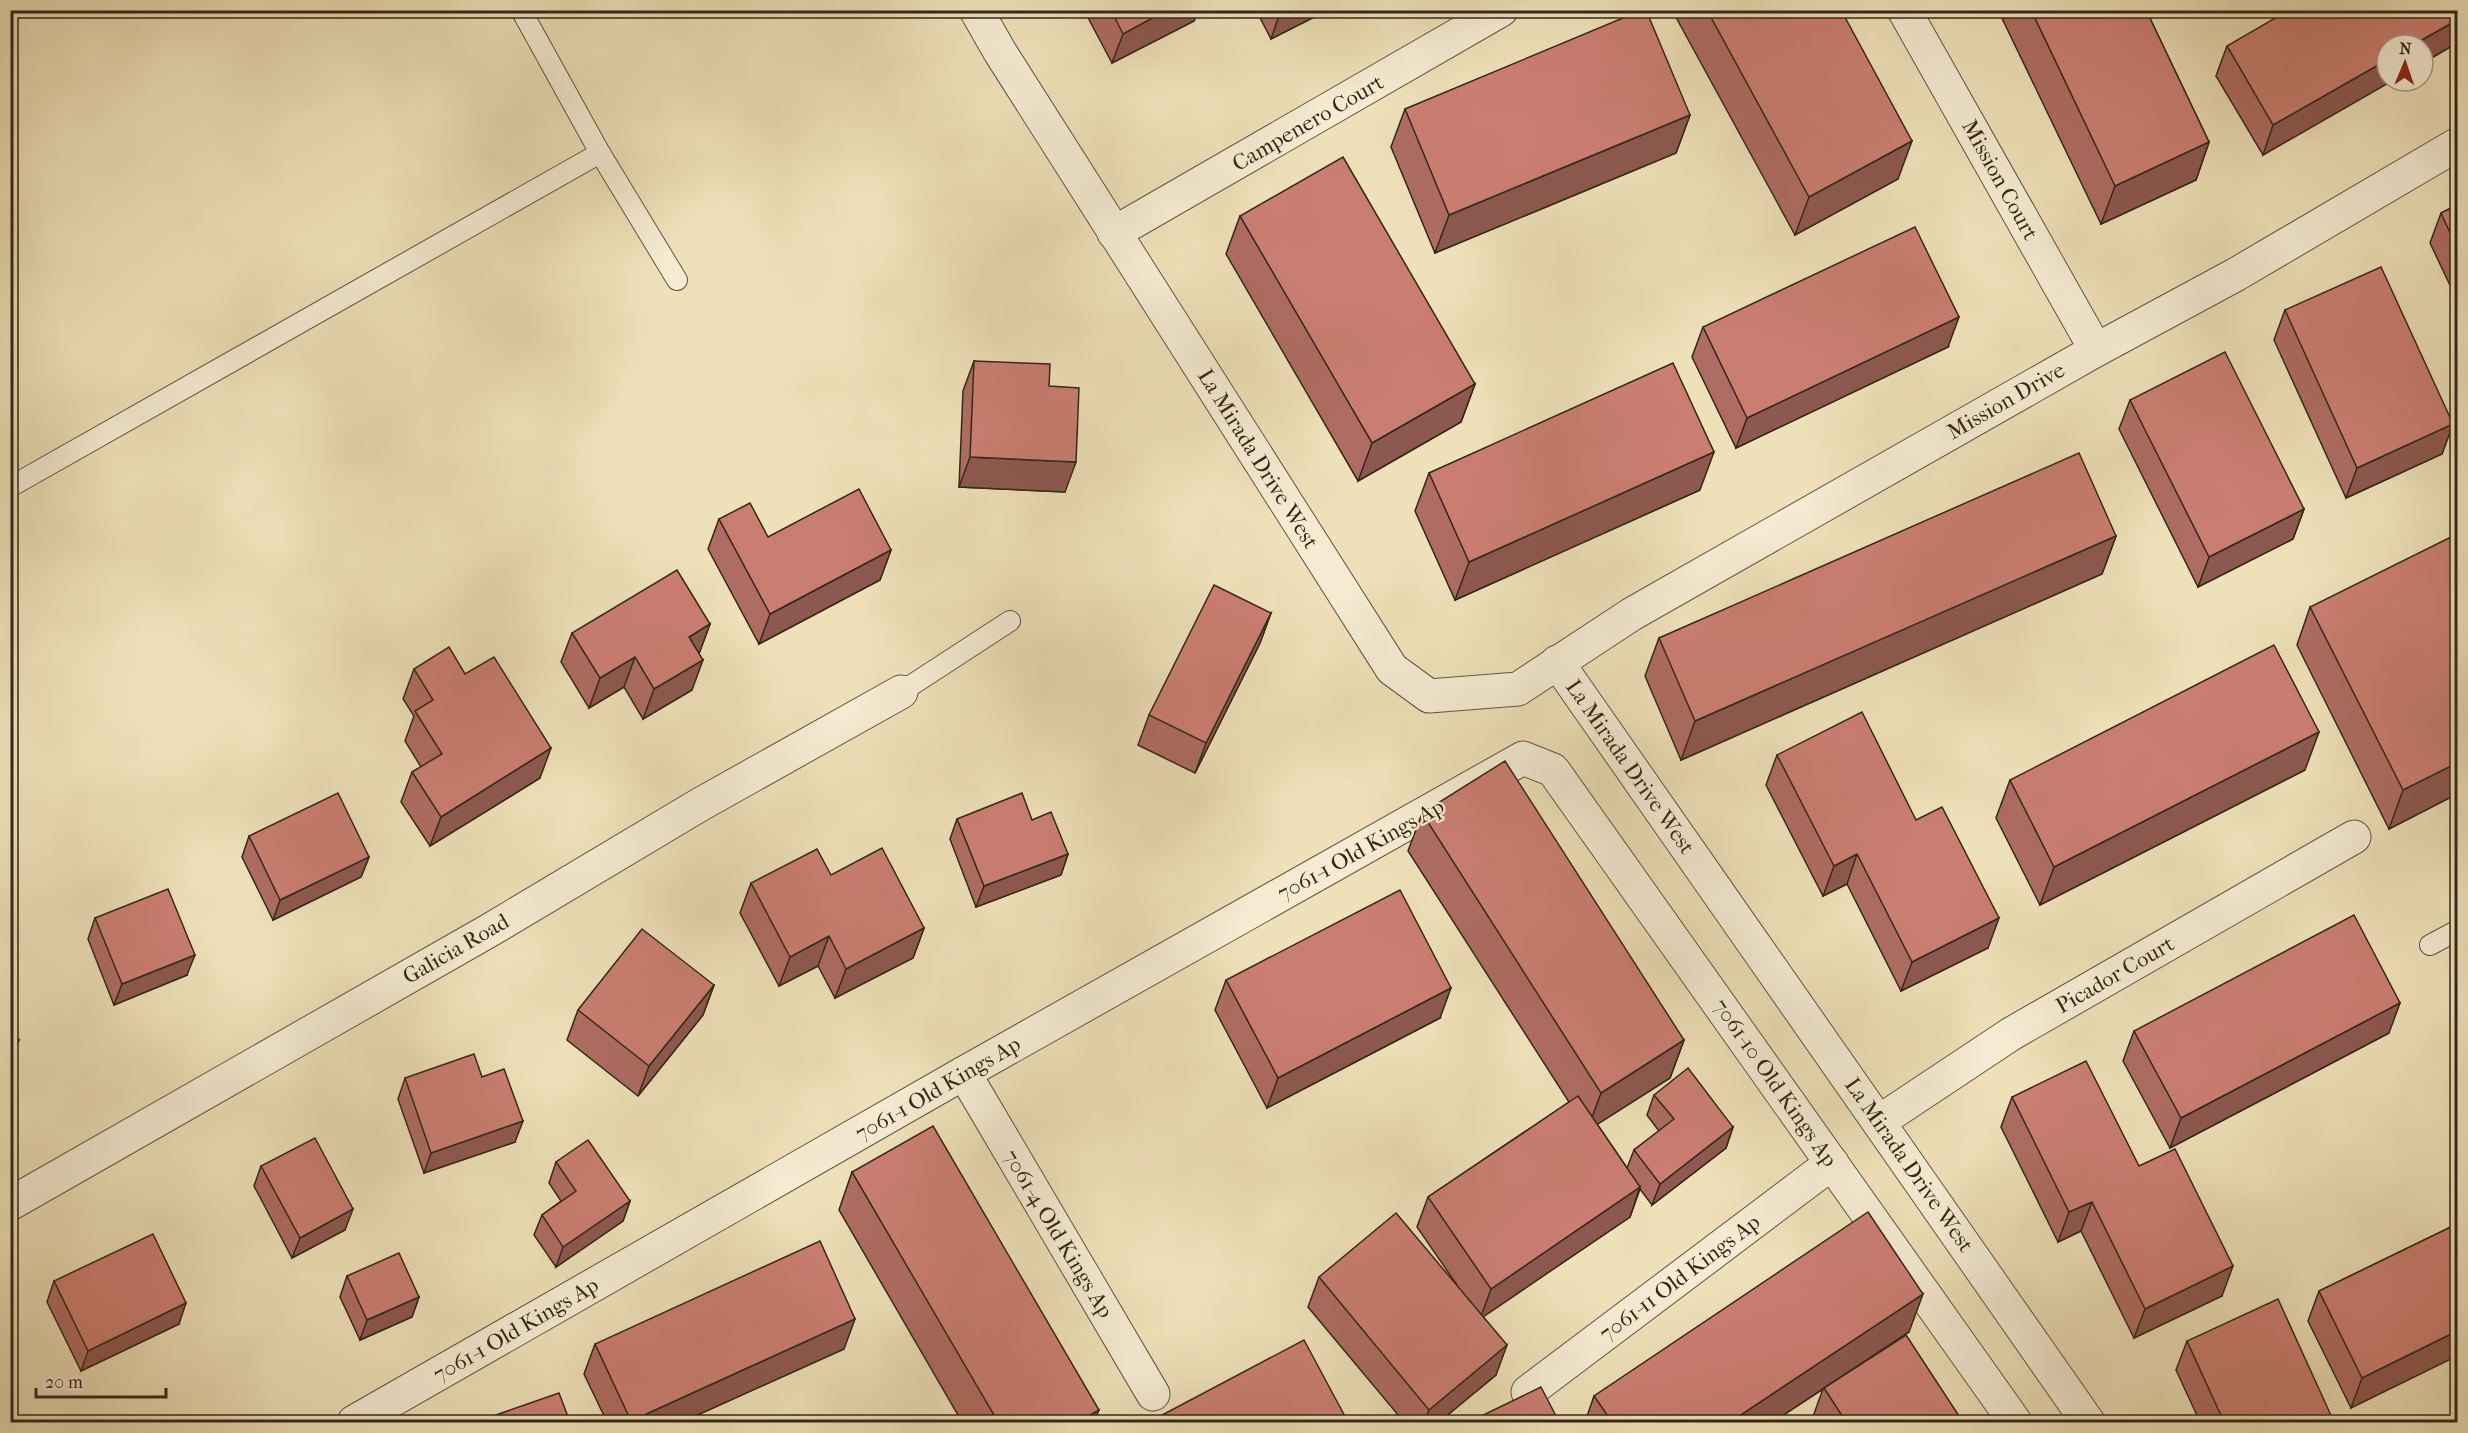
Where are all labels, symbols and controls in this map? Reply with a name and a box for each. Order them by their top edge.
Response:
north arrow [2375,33,2435,93]
text: N [2399,39,2413,58]
street label: Campenero Court [1228,69,1388,177]
street label: Mission Court [1956,115,2044,245]
street label: Mission Drive [1943,357,2070,445]
street label: La Mirada Drive West [1192,364,1324,554]
street label: La Mirada Drive West [1560,675,1700,859]
street label: 7061-1 Old Kings Ap [1273,793,1449,907]
street label: Galicia Road [398,908,515,990]
street label: Picador Court [2051,931,2179,1019]
street label: 7061-10 Old Kings Ap [1707,994,1843,1172]
street label: 7061-1 Old Kings Ap [851,1031,1025,1147]
street label: La Mirada Drive West [1839,1073,1979,1257]
street label: 7061-4 Old Kings Ap [997,1145,1119,1323]
street label: 7061-11 Old Kings Ap [1594,1209,1766,1347]
street label: 7061-1 Old Kings Ap [429,1272,603,1388]
scale bar [36,1361,166,1399]
text: 20 m [45,1372,83,1393]

